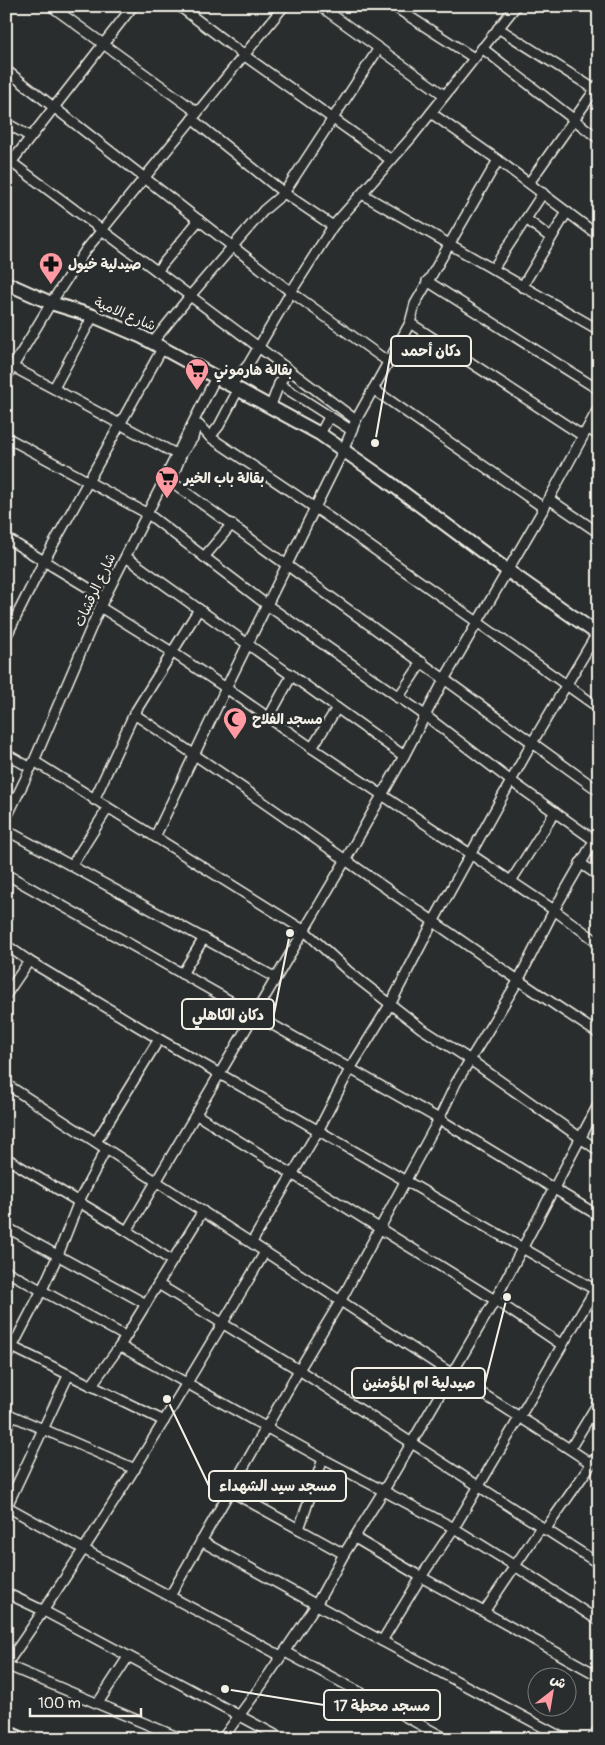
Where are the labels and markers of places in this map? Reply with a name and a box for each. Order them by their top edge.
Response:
pharmacy icon: صيدلية خيول [38,251,64,285]
place label: صيدلية خيول [68,256,141,274]
callout: دكان أحمد [391,336,471,366]
supermarket icon: بقالة هارموني [184,357,210,391]
place label: بقالة هارموني [214,362,292,383]
supermarket icon: بقالة باب الخير [154,465,180,499]
place label: بقالة باب الخير [182,470,264,487]
mosque icon: مسجد الفلاح [222,706,248,740]
place label: مسجد الفلاح [252,711,323,728]
callout: دكان الكاهلي [182,999,274,1029]
callout: صيدلية ام المؤمنين [352,1368,485,1398]
callout: مسجد سيد الشهداء [209,1471,346,1501]
callout: مسجد محطة 17 [324,1690,440,1720]

